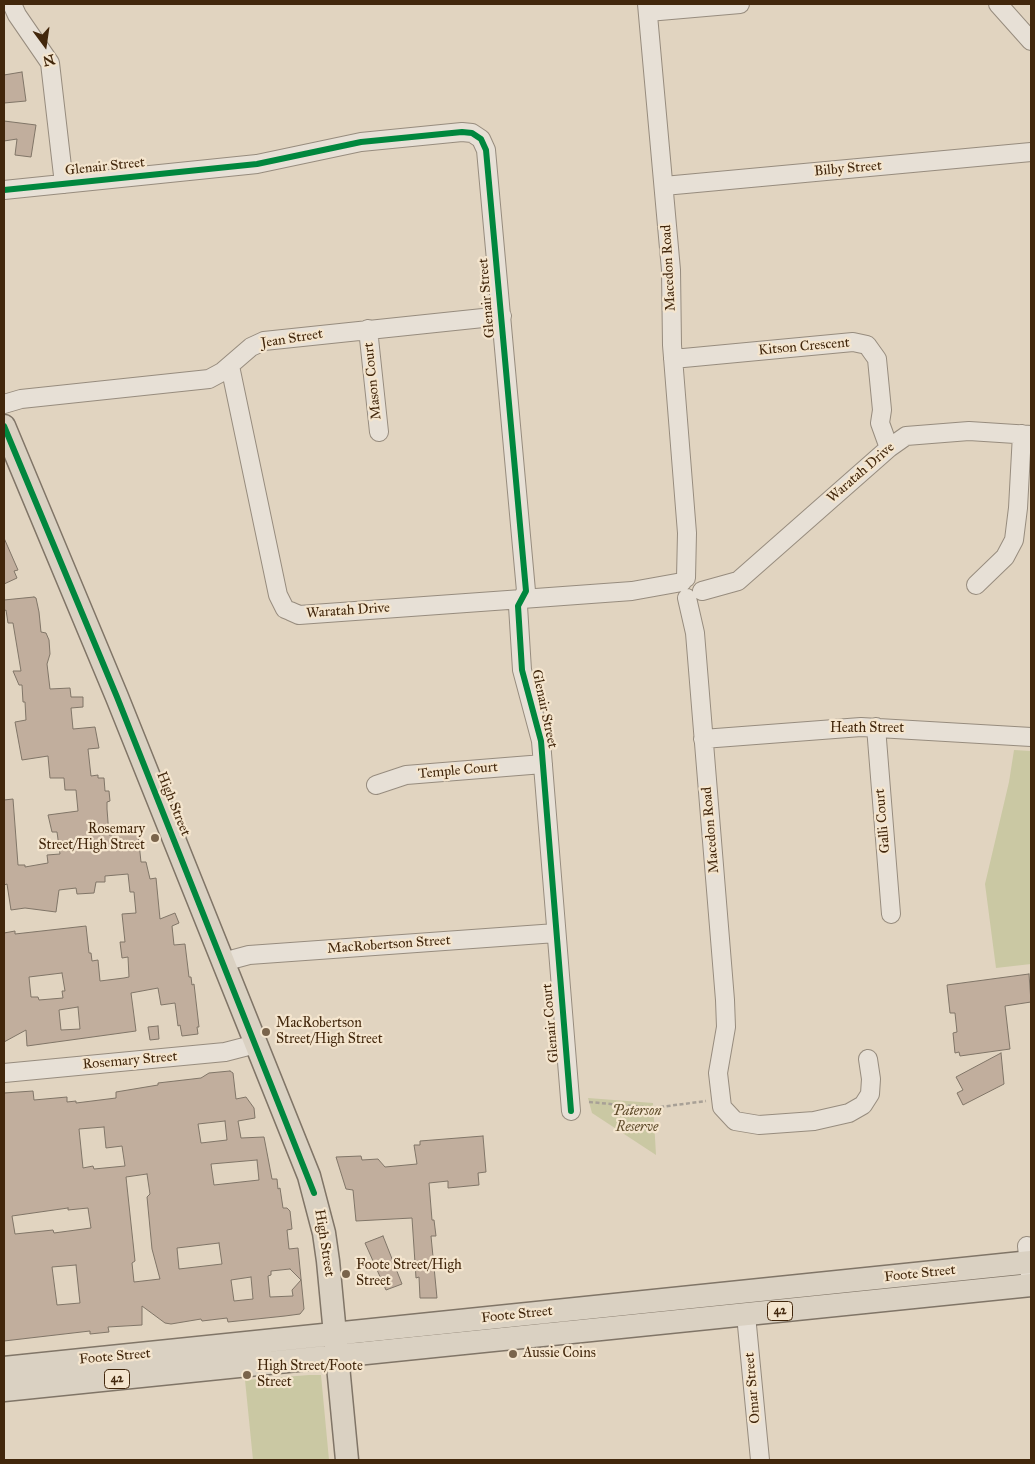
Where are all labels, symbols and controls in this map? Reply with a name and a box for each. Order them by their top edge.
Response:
north arrow [20,20,70,70]
text: N [41,50,57,70]
street label: Glenair Street [64,154,146,180]
street label: Bilby Street [813,158,883,180]
street label: Macedon Road [658,224,680,312]
street label: Glenair Street [475,257,499,339]
street label: Jean Street [260,326,324,352]
street label: Kitson Crescent [758,335,850,359]
street label: Mason Court [361,342,385,420]
street label: Waratah Drive [824,439,898,507]
street label: Waratah Drive [306,600,390,622]
street label: Glenair Street [527,668,561,750]
street label: Heath Street [830,721,904,737]
street label: Temple Court [417,759,499,783]
street label: High Street [152,769,194,839]
street label: Macedon Road [699,786,723,874]
street label: Galli Court [872,788,894,854]
place label: Rosemary Street/High Street [38,822,145,854]
marker: Rosemary Street/High Street [149,832,161,844]
street label: MacRobertson Street [327,932,451,958]
street label: Glenair Court [539,983,563,1063]
place label: MacRobertson Street/High Street [276,1016,383,1048]
marker: MacRobertson Street/High Street [260,1026,272,1038]
street label: Rosemary Street [82,1048,178,1074]
park label: Paterson Reserve [612,1104,662,1136]
street label: High Street [310,1208,338,1278]
place label: Foote Street/High Street [356,1258,462,1290]
street label: Foote Street [883,1262,957,1286]
marker: Foote Street/High Street [340,1268,352,1280]
road number: 42 [768,1302,792,1320]
street label: Foote Street [480,1303,554,1327]
street label: Foote Street [79,1346,151,1368]
place label: Aussie Coins [523,1346,596,1362]
marker: Aussie Coins [507,1348,519,1360]
street label: Omar Street [742,1352,764,1424]
place label: High Street/Foote Street [257,1359,363,1391]
marker: High Street/Foote Street [241,1369,253,1381]
road number: 42 [104,1370,130,1388]

